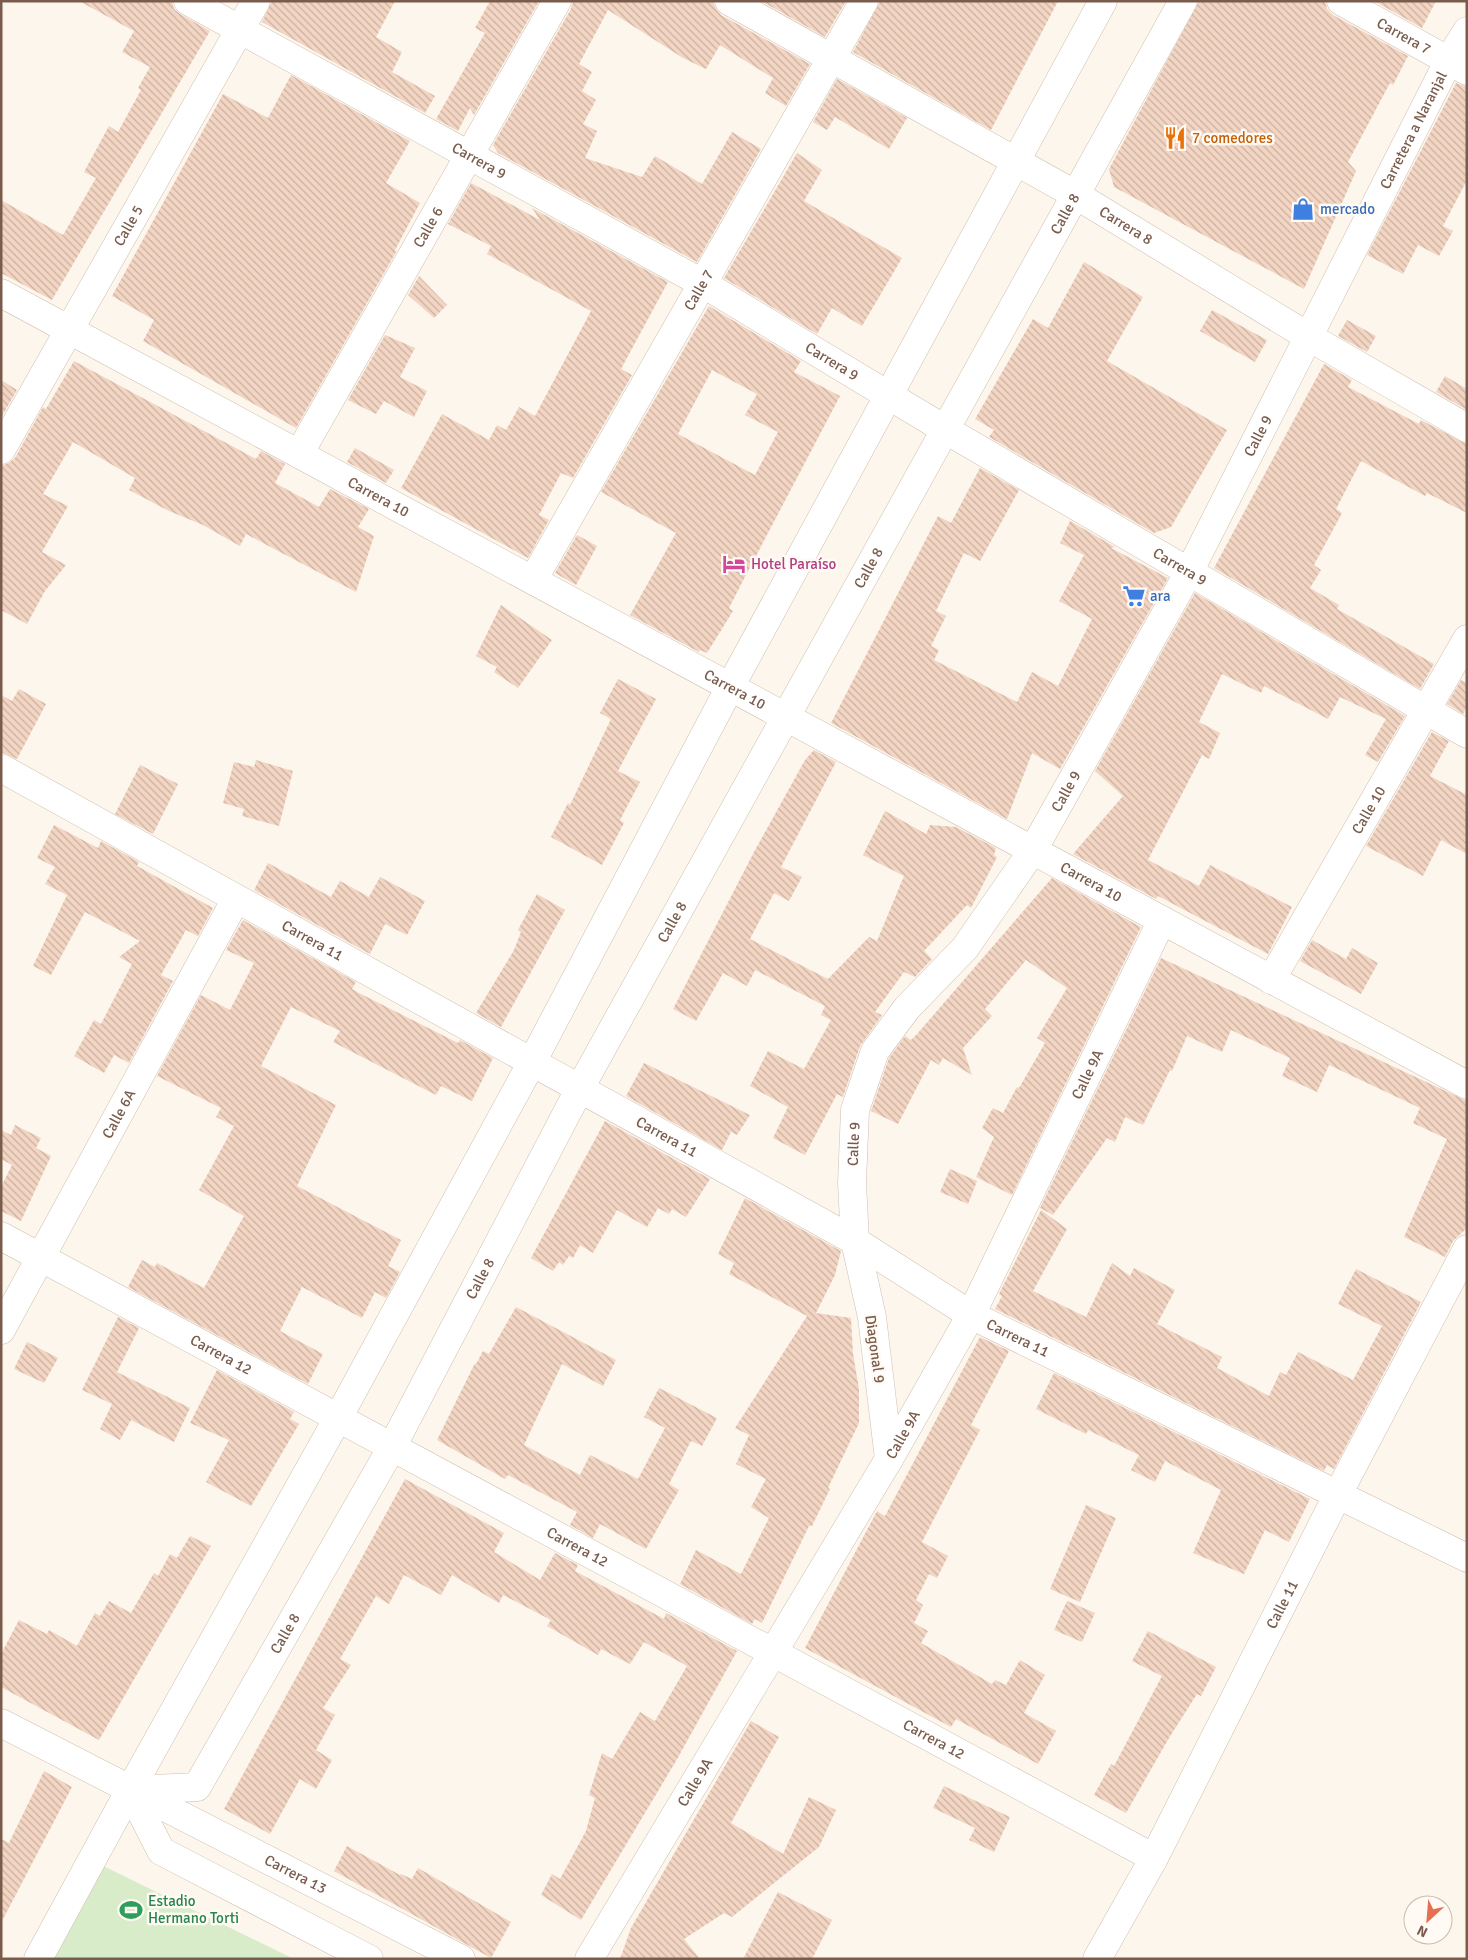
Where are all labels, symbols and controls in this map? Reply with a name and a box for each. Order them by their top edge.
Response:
street label: Carrera 7 [1374,14,1434,58]
street label: Carretera a Naranjal [1376,68,1451,192]
restaurant icon: 7 comedores [1162,125,1188,151]
place label: 7 comedores [1192,129,1273,147]
street label: Carrera 9 [449,139,509,183]
street label: Calle 8 [1046,190,1084,237]
shop icon: mercado [1290,196,1316,222]
place label: mercado [1320,200,1375,218]
street label: Calle 5 [110,202,147,249]
street label: Carrera 8 [1096,202,1156,249]
street label: Calle 6 [409,204,447,251]
street label: Calle 7 [680,266,718,314]
street label: Carrera 9 [802,338,862,384]
street label: Calle 9 [1240,412,1276,460]
street label: Carrera 10 [344,473,412,521]
street label: Calle 8 [850,544,887,592]
street label: Carrera 9 [1150,544,1210,589]
hotel icon: Hotel Paraíso [721,551,747,577]
place label: Hotel Paraíso [751,555,837,573]
supermarket icon: ara [1121,583,1147,609]
place label: ara [1150,587,1171,605]
street label: Carrera 10 [701,665,769,713]
street label: Calle 9 [1047,768,1085,815]
street label: Calle 10 [1348,783,1389,837]
street label: Carrera 10 [1057,858,1125,906]
street label: Calle 8 [653,898,691,946]
street label: Carrera 11 [279,916,346,965]
street label: Calle 9A [1068,1047,1107,1102]
street label: Calle 6A [98,1086,139,1142]
street label: Carrera 11 [633,1113,701,1161]
street label: Calle 9 [844,1122,863,1166]
street label: Calle 8 [462,1255,498,1302]
street label: Diagonal 9 [861,1314,889,1384]
street label: Carrera 11 [984,1315,1052,1361]
street label: Carrera 12 [187,1331,255,1379]
street label: Calle 9A [882,1407,924,1462]
street label: Carrera 12 [544,1523,611,1571]
street label: Calle 11 [1262,1577,1302,1632]
street label: Calle 8 [266,1610,304,1657]
street label: Carrera 12 [900,1715,968,1763]
street label: Calle 9A [674,1755,716,1810]
street label: Carrera 13 [261,1851,330,1897]
place label: Estadio Hermano Torti [148,1892,239,1927]
north arrow [1403,1895,1453,1945]
sports icon: Estadio Hermano Torti [118,1897,144,1923]
text: N [1414,1921,1431,1941]

